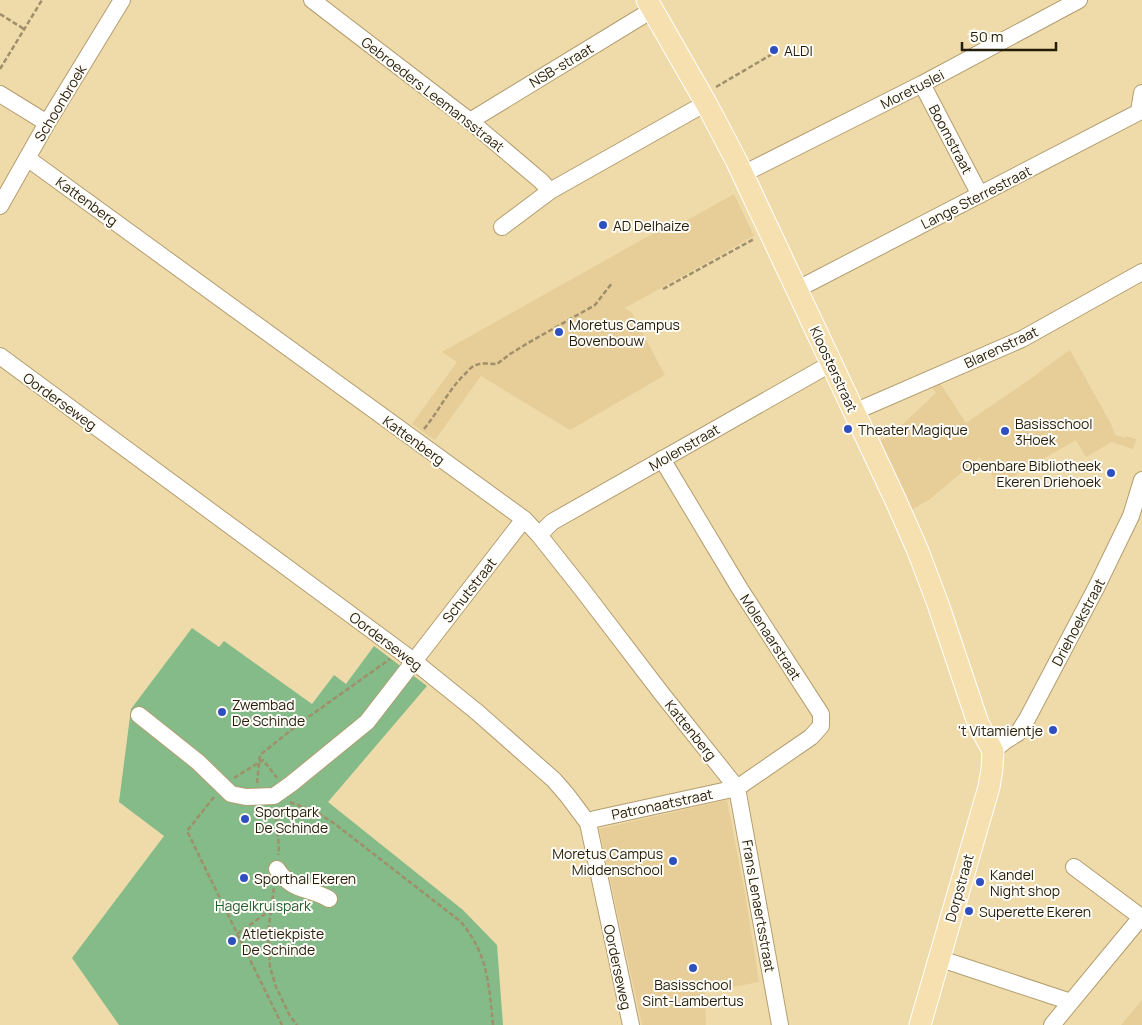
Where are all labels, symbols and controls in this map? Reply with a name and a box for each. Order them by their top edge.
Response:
scale bar [962,20,1056,52]
text: 50 m [970,26,1004,47]
street label: Gebroeders Leemansstraat [358,32,509,156]
street label: NSB-straat [525,38,597,92]
place label: ALDI [784,41,813,60]
marker: ALDI [768,44,780,56]
street label: Schoonbroek [30,60,91,145]
street label: Moretuslei [877,65,947,113]
street label: Boomstraat [925,101,977,177]
street label: Lange Sterrestraat [917,161,1035,233]
street label: Kattenberg [52,172,122,230]
place label: AD Delhaize [613,216,689,235]
marker: AD Delhaize [597,219,609,231]
place label: Moretus Campus Bovenbouw [569,315,680,350]
street label: Blarenstraat [961,321,1041,372]
street label: Kloosterstraat [806,323,862,415]
marker: Moretus Campus Bovenbouw [553,326,565,338]
street label: Oorderseweg [19,368,101,434]
street label: Kattenberg [379,411,449,469]
place label: Basisschool 3Hoek [1015,414,1093,449]
street label: Molenstraat [645,419,723,475]
place label: Theater Magique [858,420,968,439]
marker: Theater Magique [842,423,854,435]
marker: Basisschool 3Hoek [999,425,1011,437]
place label: Openbare Bibliotheek Ekeren Driehoek [962,456,1102,491]
marker: Openbare Bibliotheek Ekeren Driehoek [1105,467,1117,479]
street label: Schutstraat [438,553,501,626]
street label: Driehoekstraat [1047,575,1109,669]
street label: Molenaarstraat [736,590,806,684]
street label: Oorderseweg [346,607,426,675]
place label: Zwembad De Schinde [232,695,305,730]
street label: Kattenberg [661,696,721,764]
marker: Zwembad De Schinde [216,706,228,718]
place label: 't Vitamientje [958,721,1043,740]
marker: 't Vitamientje [1047,724,1059,736]
street label: Patronaatstraat [610,784,715,824]
place label: Sportpark De Schinde [255,802,328,837]
marker: Sportpark De Schinde [239,813,251,825]
street label: Frans Lenaertsstraat [738,838,780,974]
place label: Moretus Campus Middenschool [552,844,663,879]
street label: Dorpstraat [940,851,978,924]
marker: Moretus Campus Middenschool [667,855,679,867]
place label: Kandel Night shop [990,865,1060,900]
place label: Sporthal Ekeren [254,869,356,888]
marker: Sporthal Ekeren [238,872,250,884]
marker: Kandel Night shop [974,876,986,888]
park label: Hagelkruispark [215,896,312,915]
place label: Superette Ekeren [979,902,1091,921]
marker: Superette Ekeren [963,905,975,917]
street label: Oorderseweg [600,923,636,1011]
place label: Atletiekpiste De Schinde [242,924,324,959]
marker: Atletiekpiste De Schinde [226,935,238,947]
marker: Basisschool Sint-Lambertus [687,962,699,974]
place label: Basisschool Sint-Lambertus [642,975,744,1010]

